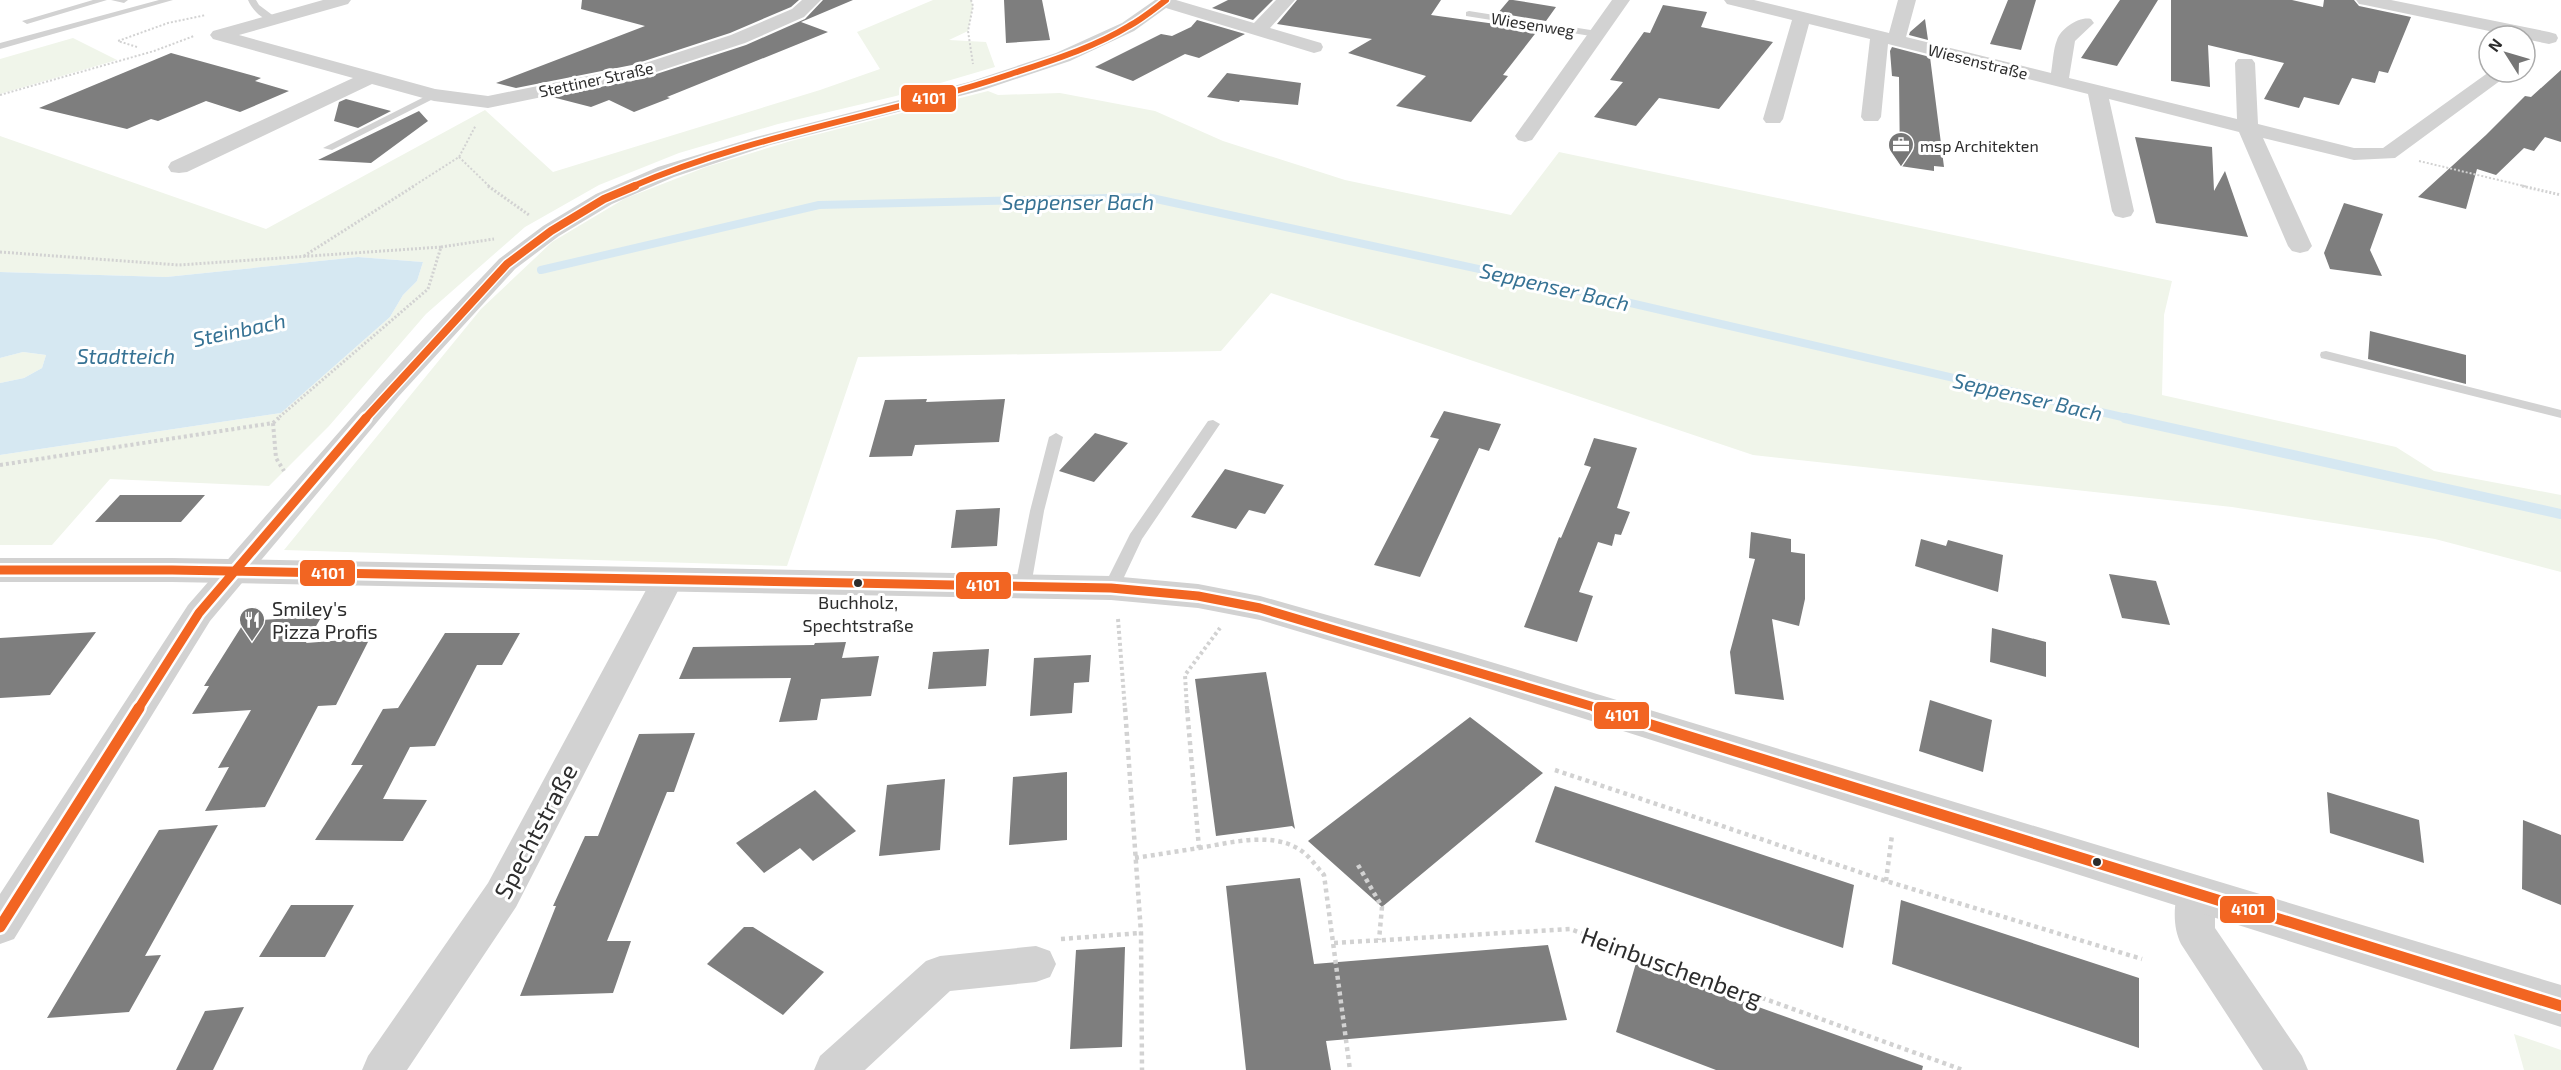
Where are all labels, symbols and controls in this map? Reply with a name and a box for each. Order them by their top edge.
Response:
street label: Wiesenweg [1490,8,1576,40]
north arrow [2477,24,2537,84]
text: N [2484,34,2506,55]
street label: Wiesenstraße [1926,39,2030,83]
street label: Stettiner Straße [537,58,655,100]
line badge: 4101 [900,84,957,113]
text: 4101 [912,88,946,107]
office icon: msp Architekten [1886,130,1916,168]
place label: msp Architekten [1920,136,2039,155]
water label: Seppenser Bach [1002,189,1154,214]
water label: Seppenser Bach [1478,257,1632,315]
water label: Steinbach [190,307,288,351]
water label: Stadtteich [77,343,175,368]
water label: Seppenser Bach [1951,367,2105,425]
line badge: 4101 [299,559,356,587]
text: 4101 [311,563,345,582]
line badge: 4101 [955,571,1012,600]
text: 4101 [966,575,1000,594]
marker: Buchholz, Spechtstraße [852,577,864,589]
place label: Buchholz, Spechtstraße [802,591,914,636]
place label: Smiley's Pizza Profis [272,596,378,643]
restaurant icon: Smiley's Pizza Profis [237,605,267,643]
line badge: 4101 [1593,701,1650,730]
text: 4101 [1605,705,1639,724]
street label: Spechtstraße [487,759,583,903]
unlabelled marker [2091,856,2103,868]
line badge: 4101 [2219,895,2276,924]
text: 4101 [2231,899,2265,918]
street label: Heinbuschenberg [1578,920,1766,1012]

